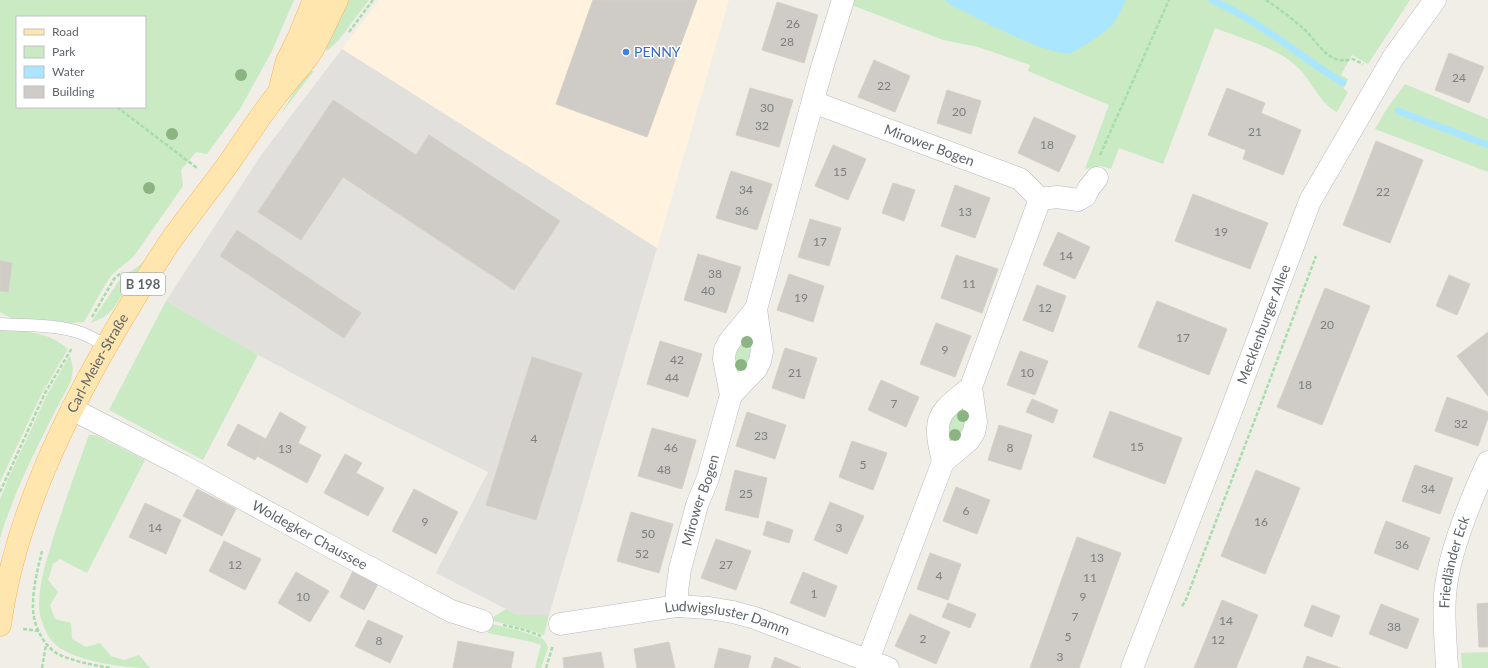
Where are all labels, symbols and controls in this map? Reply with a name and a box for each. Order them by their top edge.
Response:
legend [16,16,146,108]
house number: 26 [786,16,800,31]
text: Road [52,24,79,39]
house number: 28 [780,34,794,49]
place label: PENNY [634,43,681,60]
text: Park [52,44,76,59]
marker: PENNY [621,47,631,57]
text: Water [52,64,85,79]
house number: 24 [1452,70,1466,85]
house number: 22 [877,78,891,93]
text: Building [52,84,95,99]
house number: 30 [760,100,774,115]
house number: 20 [952,104,966,119]
house number: 32 [755,118,769,133]
street label: Mirower Bogen [882,120,977,169]
house number: 21 [1248,124,1262,139]
house number: 18 [1040,137,1054,152]
house number: 15 [833,164,847,179]
house number: 34 [739,182,753,197]
house number: 22 [1376,184,1390,199]
house number: 36 [735,203,749,218]
house number: 13 [958,204,972,219]
house number: 19 [1214,224,1228,239]
house number: 17 [813,234,827,249]
house number: 14 [1059,248,1073,263]
street label: Mecklenburger Allee [1233,262,1293,386]
house number: 38 [708,266,722,281]
road number: B 198 [121,273,165,295]
house number: 11 [962,276,976,291]
house number: 40 [701,283,715,298]
house number: 19 [794,290,808,305]
house number: 12 [1038,300,1052,315]
street label: Carl-Meier-Straße [63,310,131,415]
house number: 20 [1320,317,1334,332]
house number: 17 [1176,330,1190,345]
house number: 9 [942,342,949,357]
house number: 42 [670,352,684,367]
house number: 21 [788,365,802,380]
house number: 10 [1020,365,1034,380]
house number: 44 [665,370,679,385]
house number: 18 [1298,377,1312,392]
house number: 7 [891,396,898,411]
house number: 32 [1454,416,1468,431]
house number: 23 [754,428,768,443]
house number: 4 [531,431,538,446]
house number: 15 [1130,439,1144,454]
house number: 46 [664,440,678,455]
house number: 8 [1007,440,1014,455]
house number: 13 [278,441,292,456]
street label: Mirower Bogen [678,453,722,548]
house number: 5 [860,457,867,472]
house number: 48 [657,462,671,477]
house number: 34 [1421,481,1435,496]
house number: 25 [739,486,753,501]
street label: Woldegker Chaussee [249,496,371,573]
house number: 6 [963,503,970,518]
street label: Friedländer Eck [1435,513,1473,608]
house number: 9 [422,514,429,529]
house number: 16 [1254,514,1268,529]
house number: 14 [148,520,162,535]
house number: 3 [836,520,843,535]
house number: 50 [641,526,655,541]
house number: 36 [1395,537,1409,552]
house number: 52 [635,546,649,561]
house number: 13 [1090,550,1104,565]
house number: 12 [228,557,242,572]
house number: 27 [719,557,733,572]
house number: 4 [936,568,943,583]
house number: 11 [1083,570,1097,585]
house number: 1 [811,586,818,601]
house number: 10 [296,589,310,604]
house number: 9 [1080,589,1087,604]
street label: Ludwigsluster Damm [663,597,793,638]
house number: 7 [1072,609,1079,624]
house number: 14 [1219,613,1233,628]
house number: 38 [1387,619,1401,634]
house number: 5 [1065,629,1072,644]
house number: 2 [920,631,927,646]
house number: 12 [1211,632,1225,647]
house number: 8 [376,633,383,648]
house number: 3 [1057,649,1064,664]

